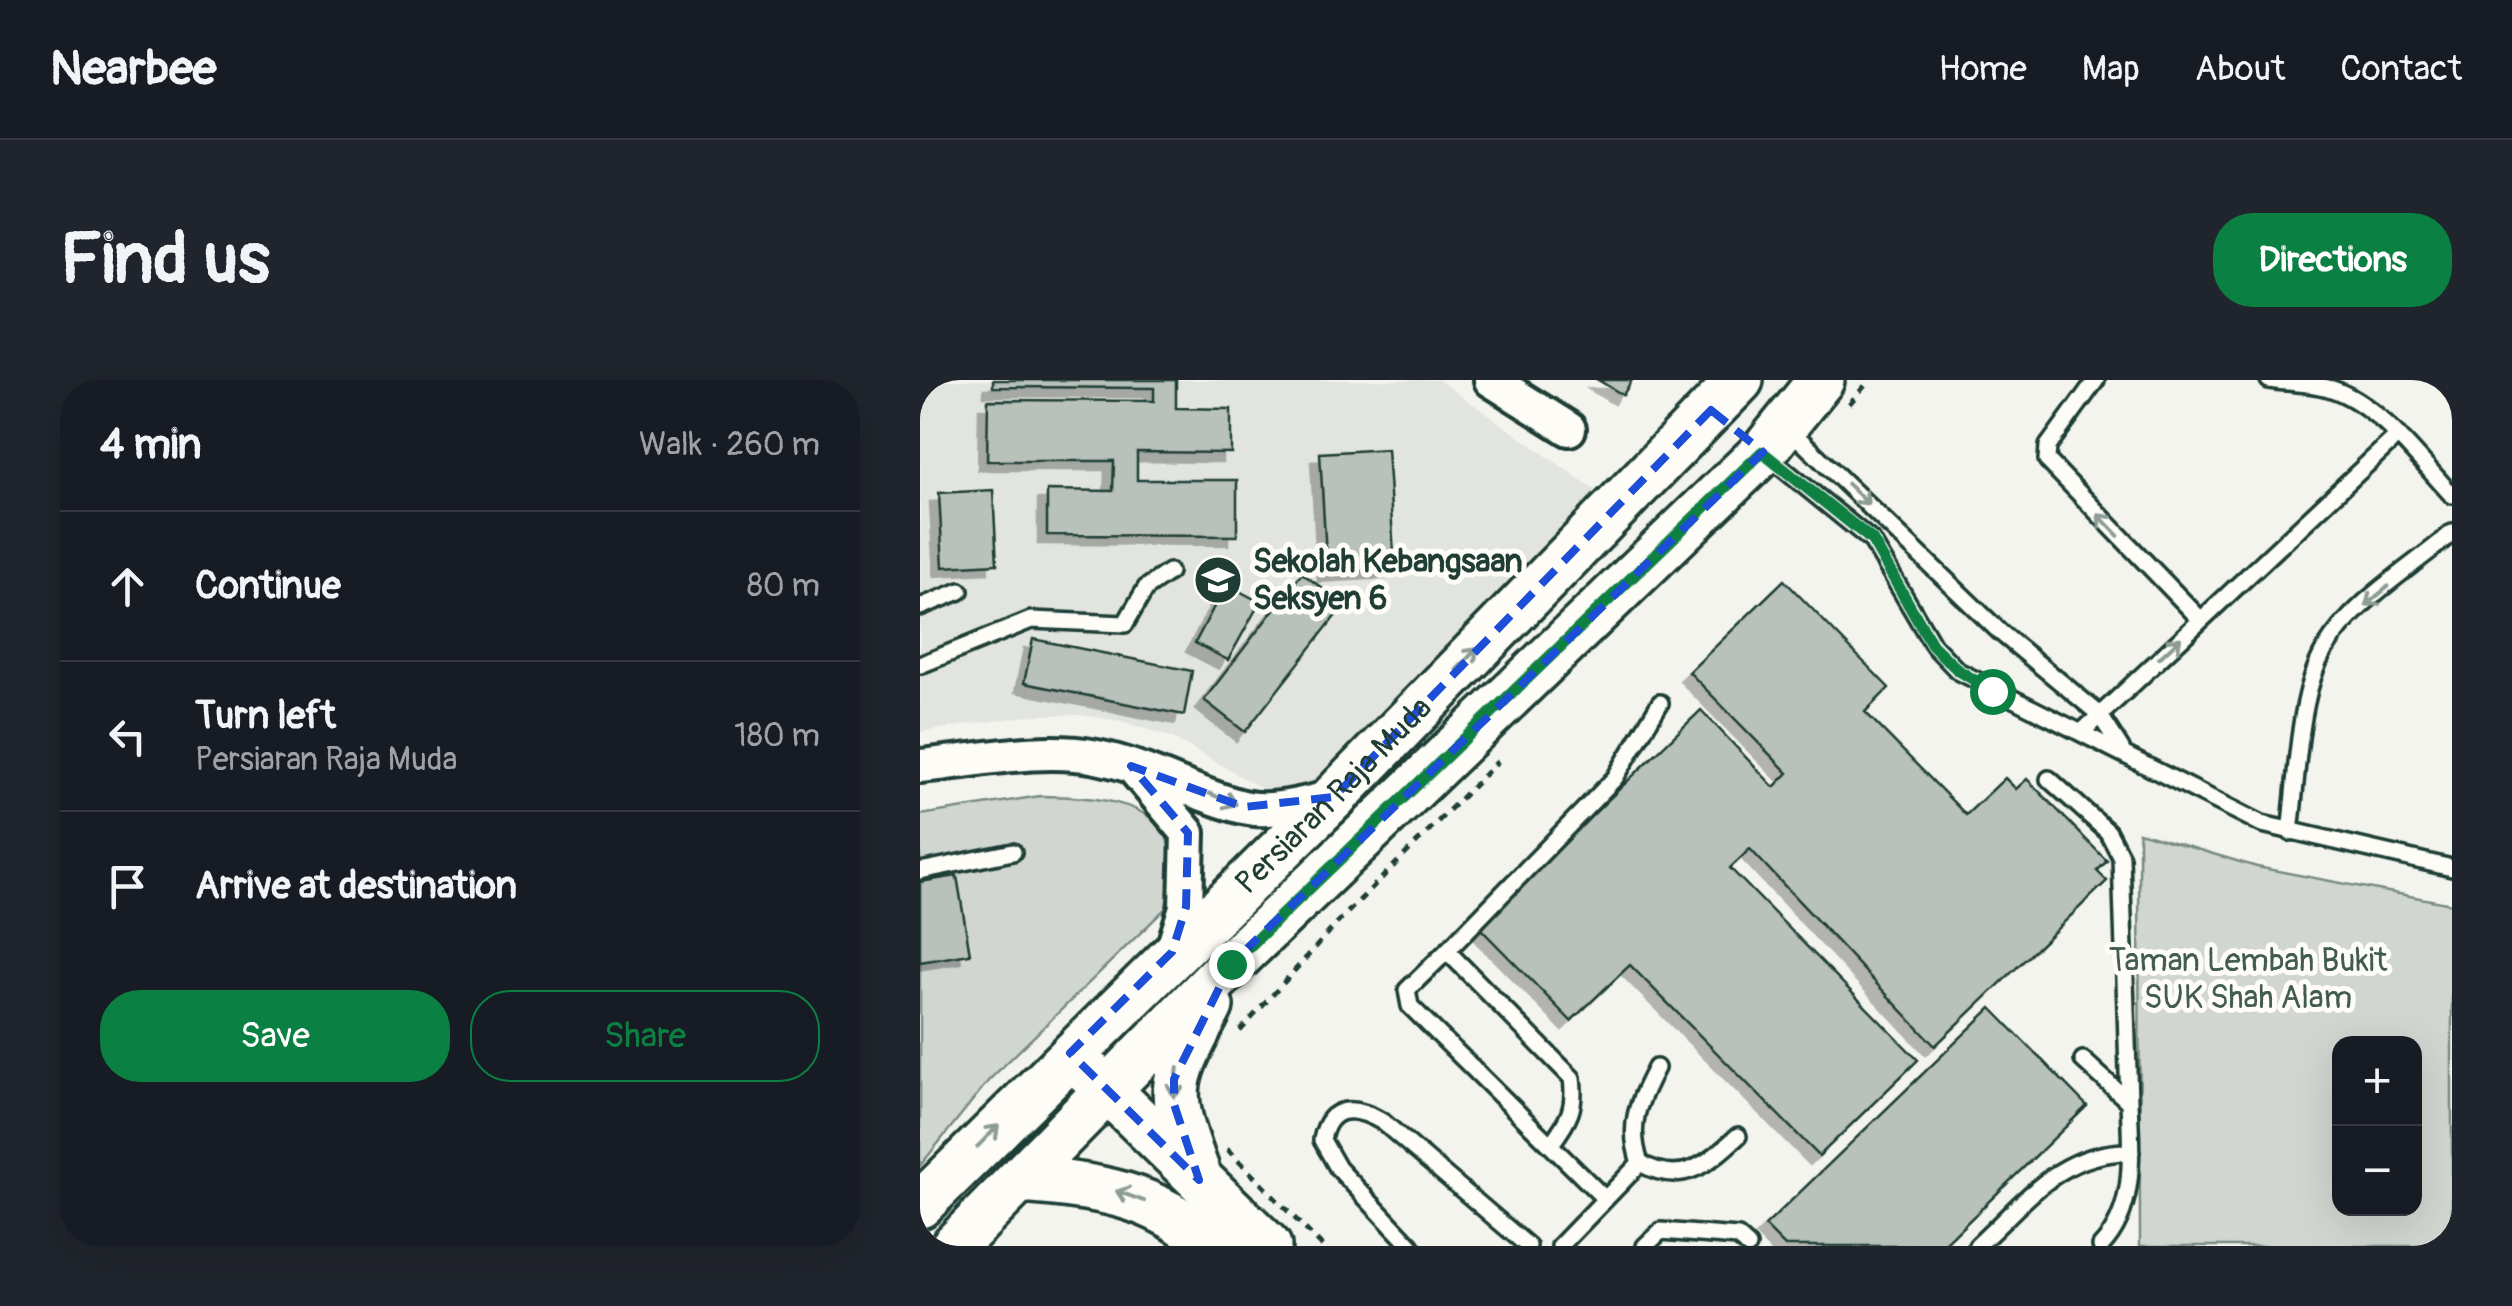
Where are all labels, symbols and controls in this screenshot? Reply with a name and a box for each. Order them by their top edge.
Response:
text: Nearbee [50,39,216,99]
text: Home [1939,47,2027,91]
text: Map [2082,47,2140,91]
text: About [2195,47,2285,91]
text: Contact [2340,47,2462,91]
button: Directions [2213,213,2452,307]
text: Find us [60,216,270,304]
text: 4 min [100,419,202,471]
text: Walk · 260 m [639,425,820,465]
one-way arrow [1845,481,1869,505]
one-way arrow [2096,514,2120,538]
place label: Sekolah Kebangsaan Seksyen 6 [1253,542,1523,619]
school or university icon: Sekolah Kebangsaan Seksyen 6 [1192,554,1244,606]
icon: ahead [100,559,155,614]
text: Continue [195,562,341,610]
text: 80 m [747,566,820,606]
one-way arrow [2365,584,2390,607]
one-way arrow [2157,637,2182,660]
one-way arrow [1455,648,1479,672]
route start [1970,669,2016,715]
street label: Persiaran Raja Muda [1227,688,1440,903]
text: Turn left [195,692,336,740]
icon: left [100,709,155,764]
text: 180 m [734,716,820,756]
text: Persiaran Raja Muda [195,740,457,780]
one-way arrow [1207,791,1237,809]
icon: arrive [100,859,155,914]
text: Arrive at destination [195,862,517,910]
park label: Taman Lembah Bukit SUK Shah Alam [2109,941,2387,1018]
route end [1209,942,1255,988]
button: Save [100,990,450,1082]
button: Share [470,990,820,1082]
map controls [2332,1036,2422,1216]
button: + [2332,1036,2422,1126]
one-way arrow [1166,1066,1185,1099]
one-way arrow [976,1124,1000,1148]
button: − [2332,1126,2422,1216]
one-way arrow [1115,1186,1146,1204]

